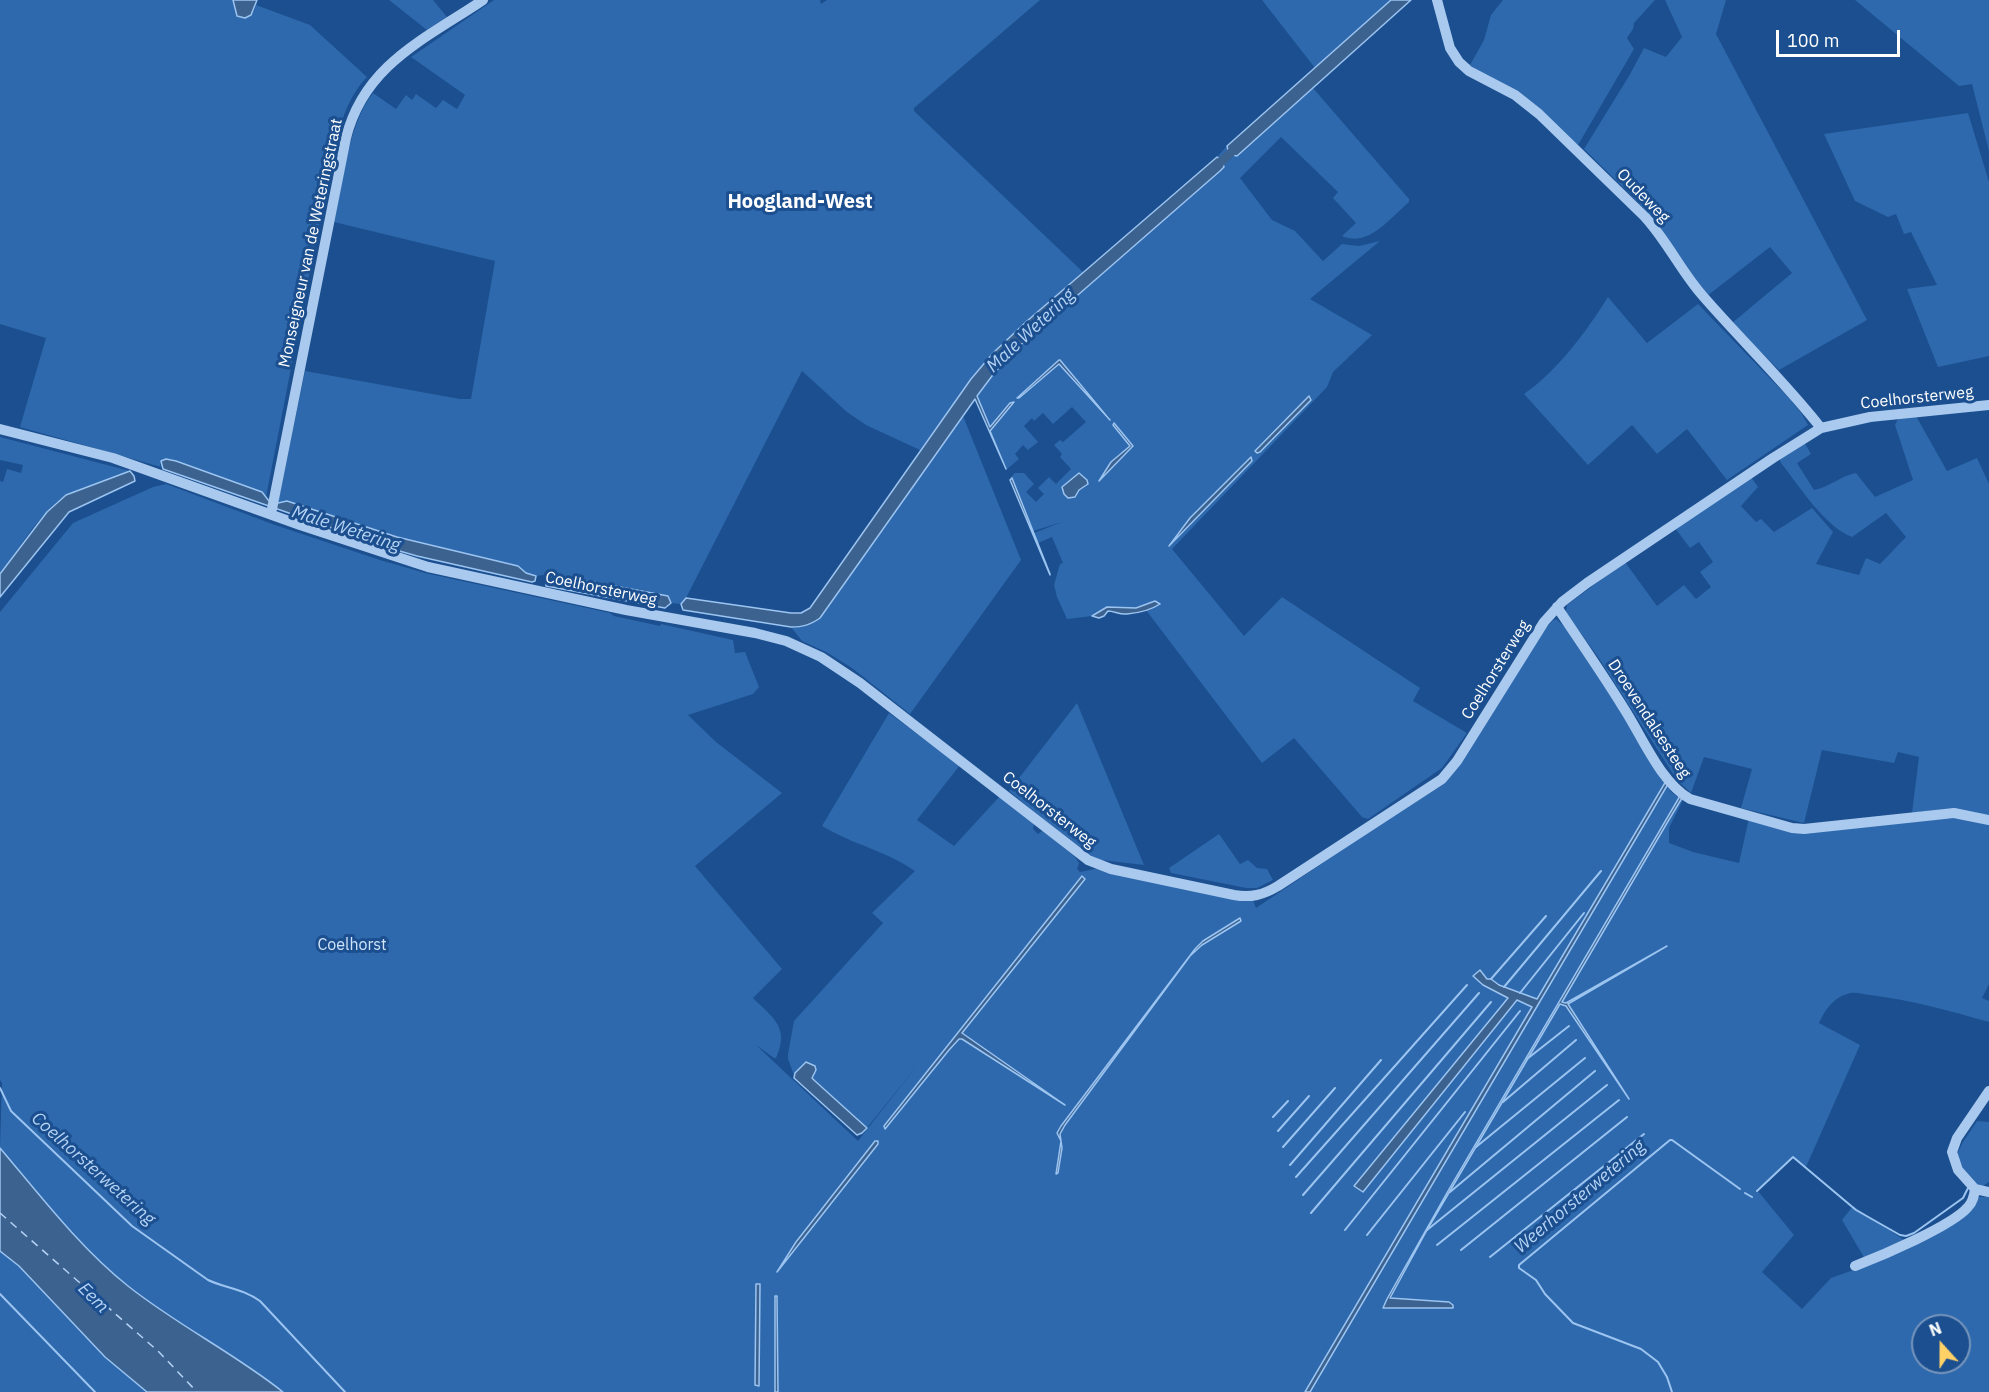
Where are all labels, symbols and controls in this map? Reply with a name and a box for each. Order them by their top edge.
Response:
scale bar [1779,18,1904,56]
text: 100 m [1787,29,1839,52]
street label: Monseigneur van de Weteringstraat [275,117,347,369]
street label: Oudeweg [1613,165,1673,227]
district label: Hoogland-West [727,190,873,214]
water label: Male Wetering [982,285,1080,377]
street label: Coelhorsterweg [1860,383,1974,413]
water label: Male Wetering [289,501,403,557]
street label: Coelhorsterweg [544,568,658,610]
street label: Coelhorsterweg [1458,617,1534,723]
street label: Droevendalsesteeg [1603,656,1695,782]
street label: Coelhorsterweg [998,768,1100,852]
park label: Coelhorst [317,935,387,955]
water label: Coelhorsterwetering [27,1108,159,1230]
water label: Weerhorsterwetering [1510,1136,1650,1258]
water label: Eem [73,1278,113,1318]
north arrow [1911,1314,1971,1374]
text: N [1926,1318,1944,1340]

